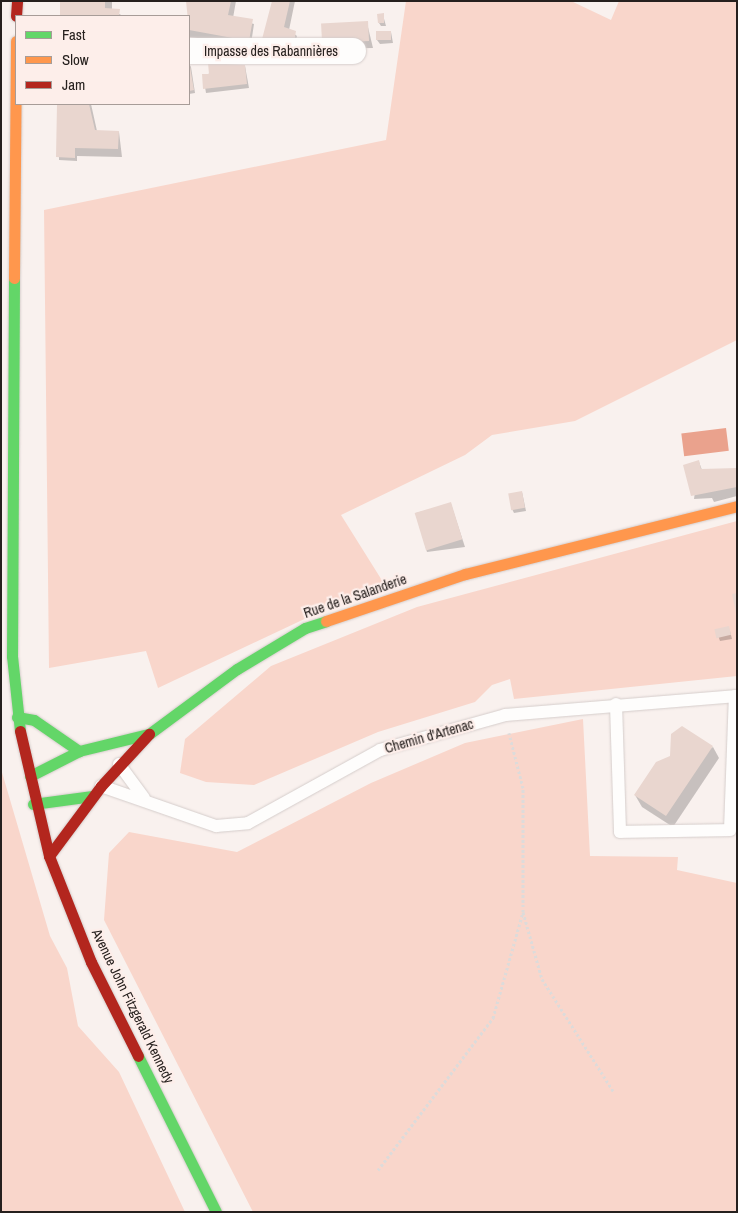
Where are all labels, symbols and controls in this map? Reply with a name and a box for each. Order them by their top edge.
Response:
legend [15,15,190,105]
text: Fast [62,24,85,45]
street label: Impasse des Rabannières [204,43,338,59]
text: Slow [62,49,89,70]
text: Jam [62,74,85,95]
street label: Rue de la Salanderie [301,571,409,621]
street label: Chemin d'Artenac [383,715,475,757]
street label: Avenue John Fitzgerald Kennedy [88,926,178,1086]

